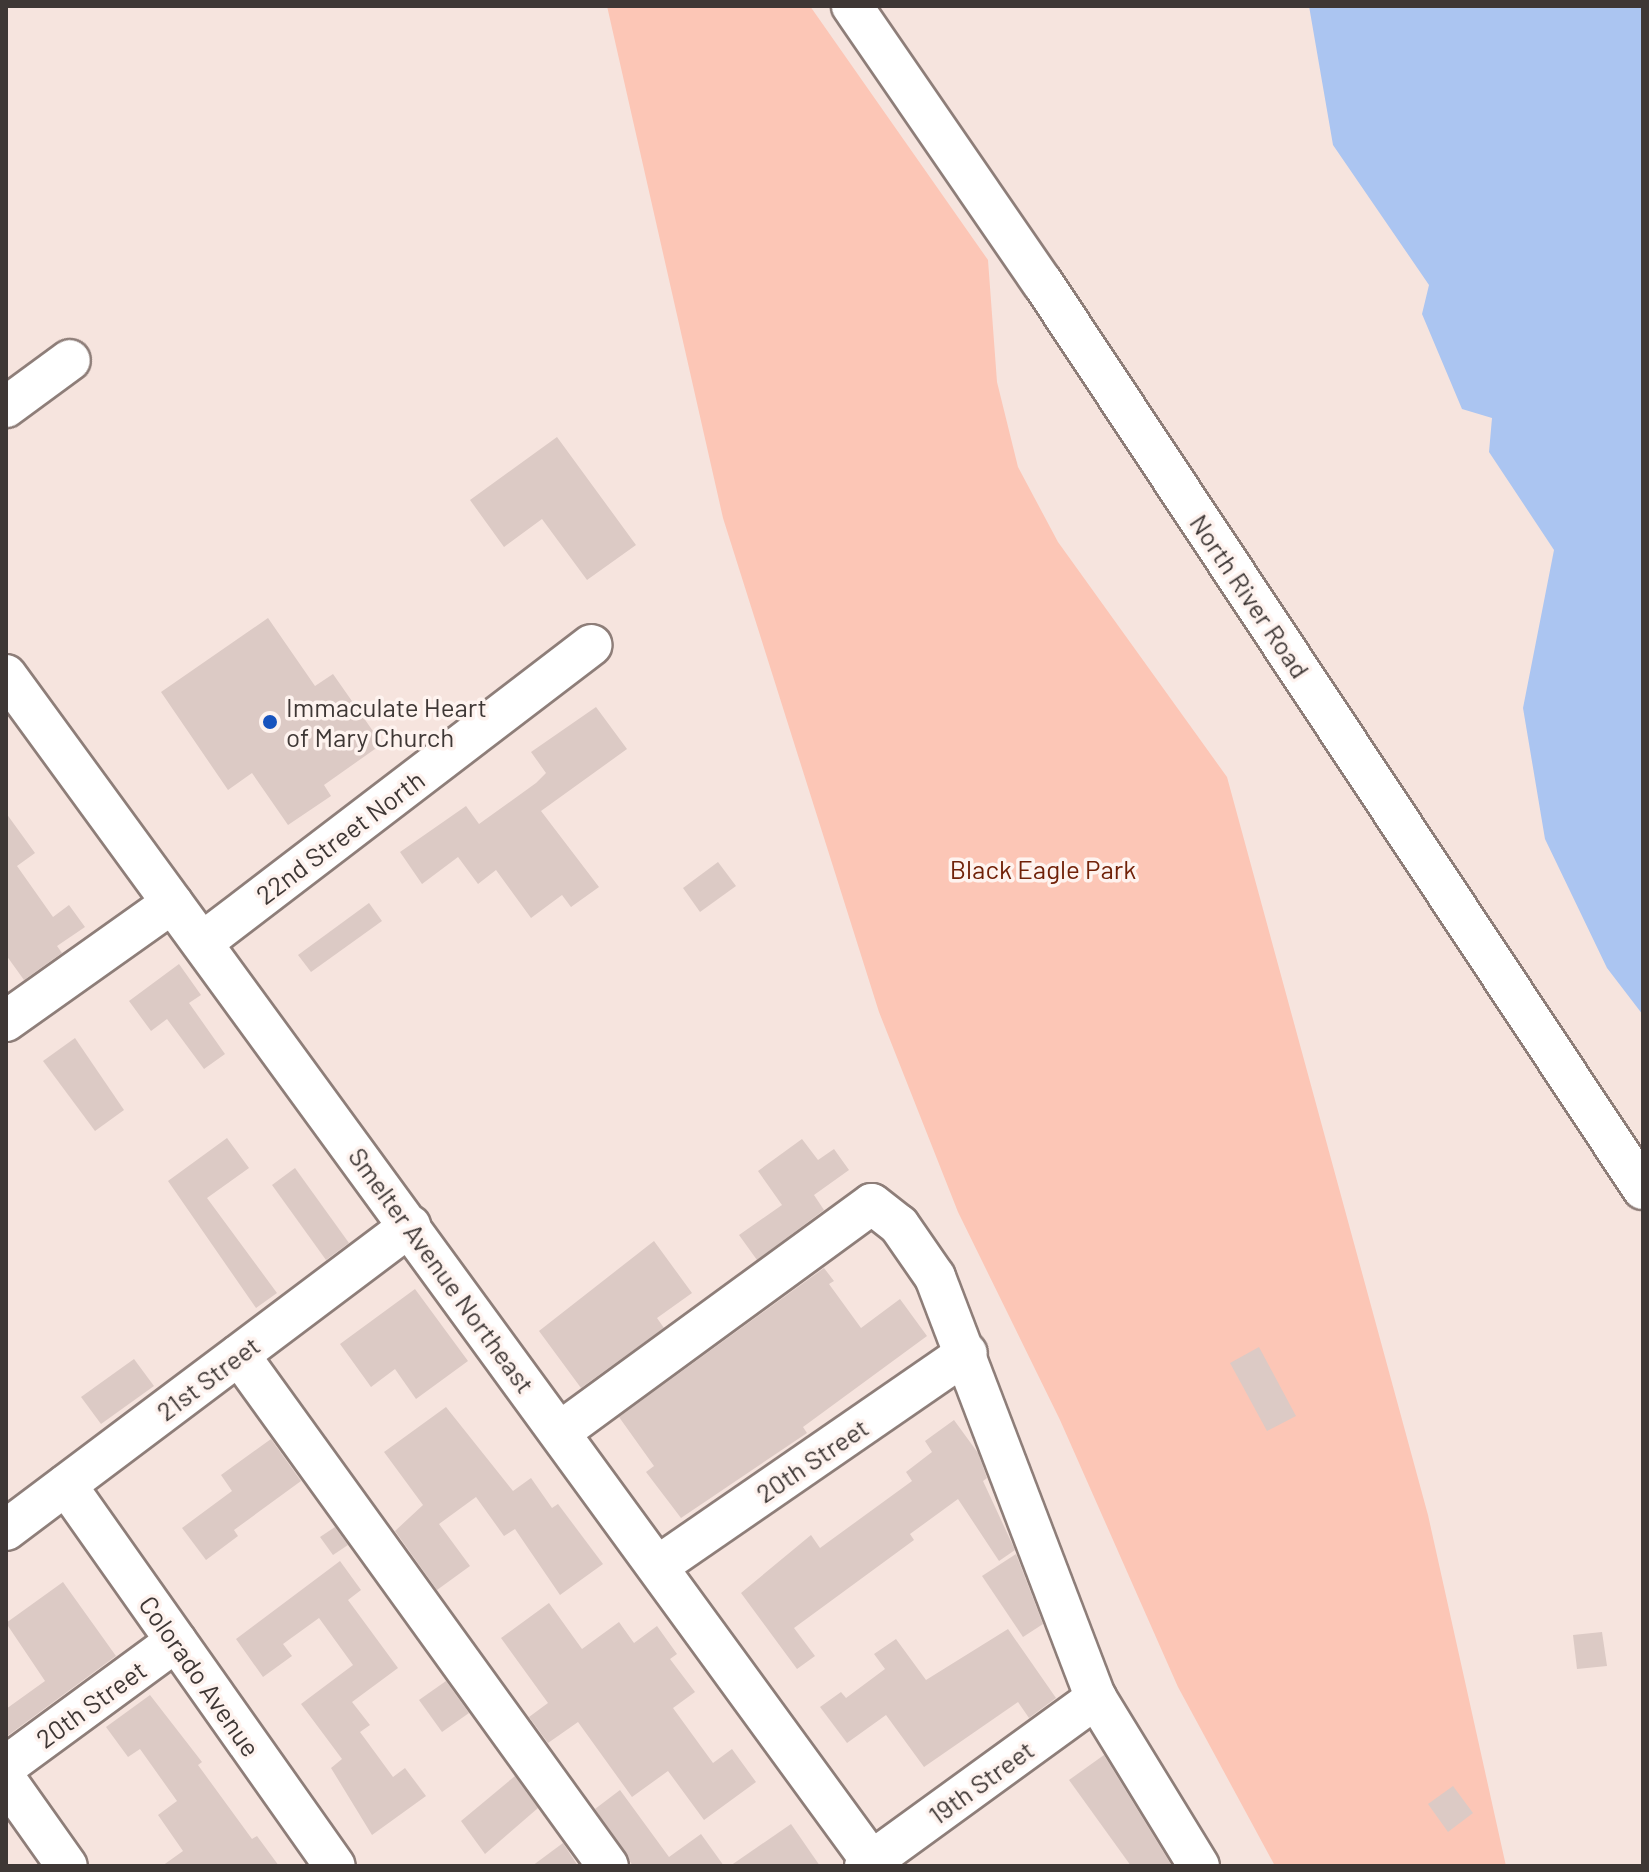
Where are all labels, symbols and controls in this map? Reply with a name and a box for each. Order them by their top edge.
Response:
street label: North River Road [1184,508,1316,684]
place label: Immaculate Heart of Mary Church [286,691,487,752]
marker: Immaculate Heart of Mary Church [261,713,279,731]
street label: 22nd Street North [250,764,430,910]
park label: Black Eagle Park [950,853,1136,885]
street label: Smelter Avenue Northeast [343,1141,541,1399]
street label: 21st Street [150,1329,266,1427]
street label: 20th Street [750,1411,874,1509]
street label: Colorado Avenue [133,1590,267,1762]
street label: 20th Street [30,1654,152,1754]
street label: 19th Street [922,1733,1040,1831]

